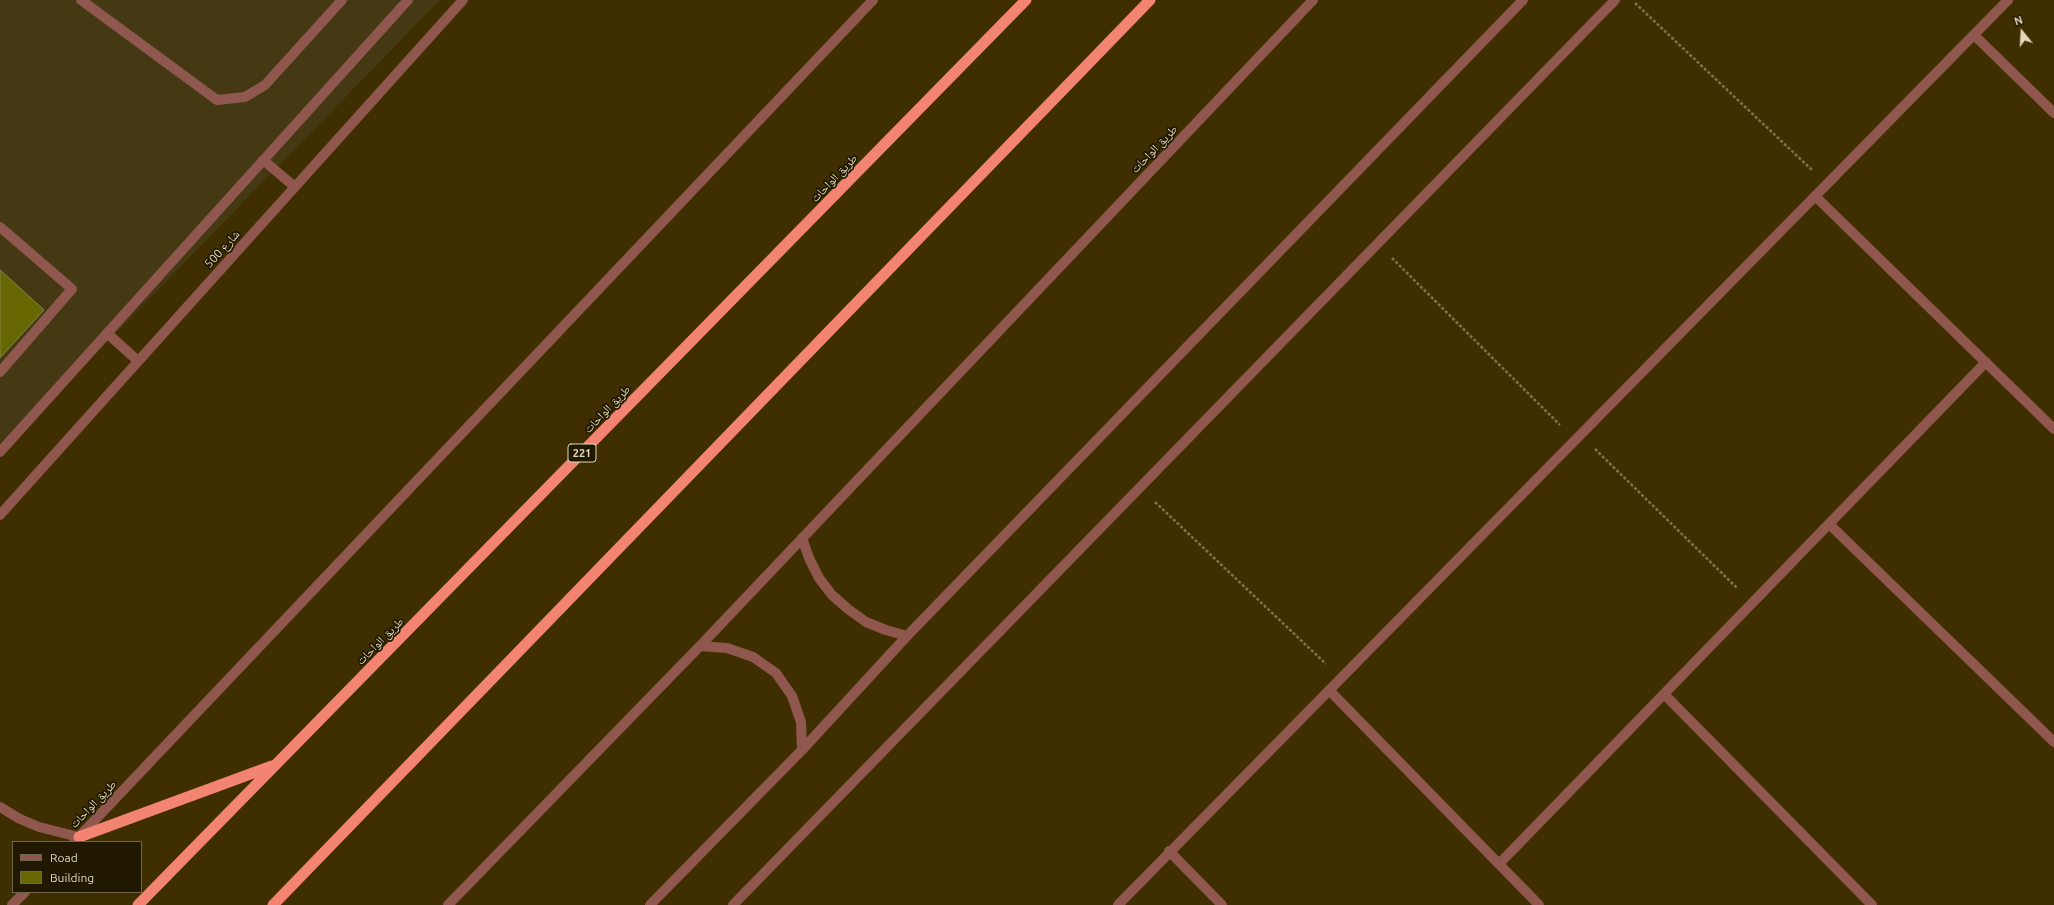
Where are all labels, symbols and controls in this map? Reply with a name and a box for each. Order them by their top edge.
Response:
north arrow [2002,12,2042,52]
text: N [2013,14,2024,28]
street label: طريق الواحات [1128,122,1180,176]
street label: طريق الواحات [808,151,860,205]
street label: شارع 500 [201,227,243,271]
street label: طريق الواحات [581,382,633,436]
road number: 221 [568,444,596,462]
street label: طريق الواحات [353,614,407,668]
street label: طريق الواحات [67,777,119,831]
legend [12,841,142,893]
text: Road [50,851,78,864]
text: Building [50,871,94,884]

